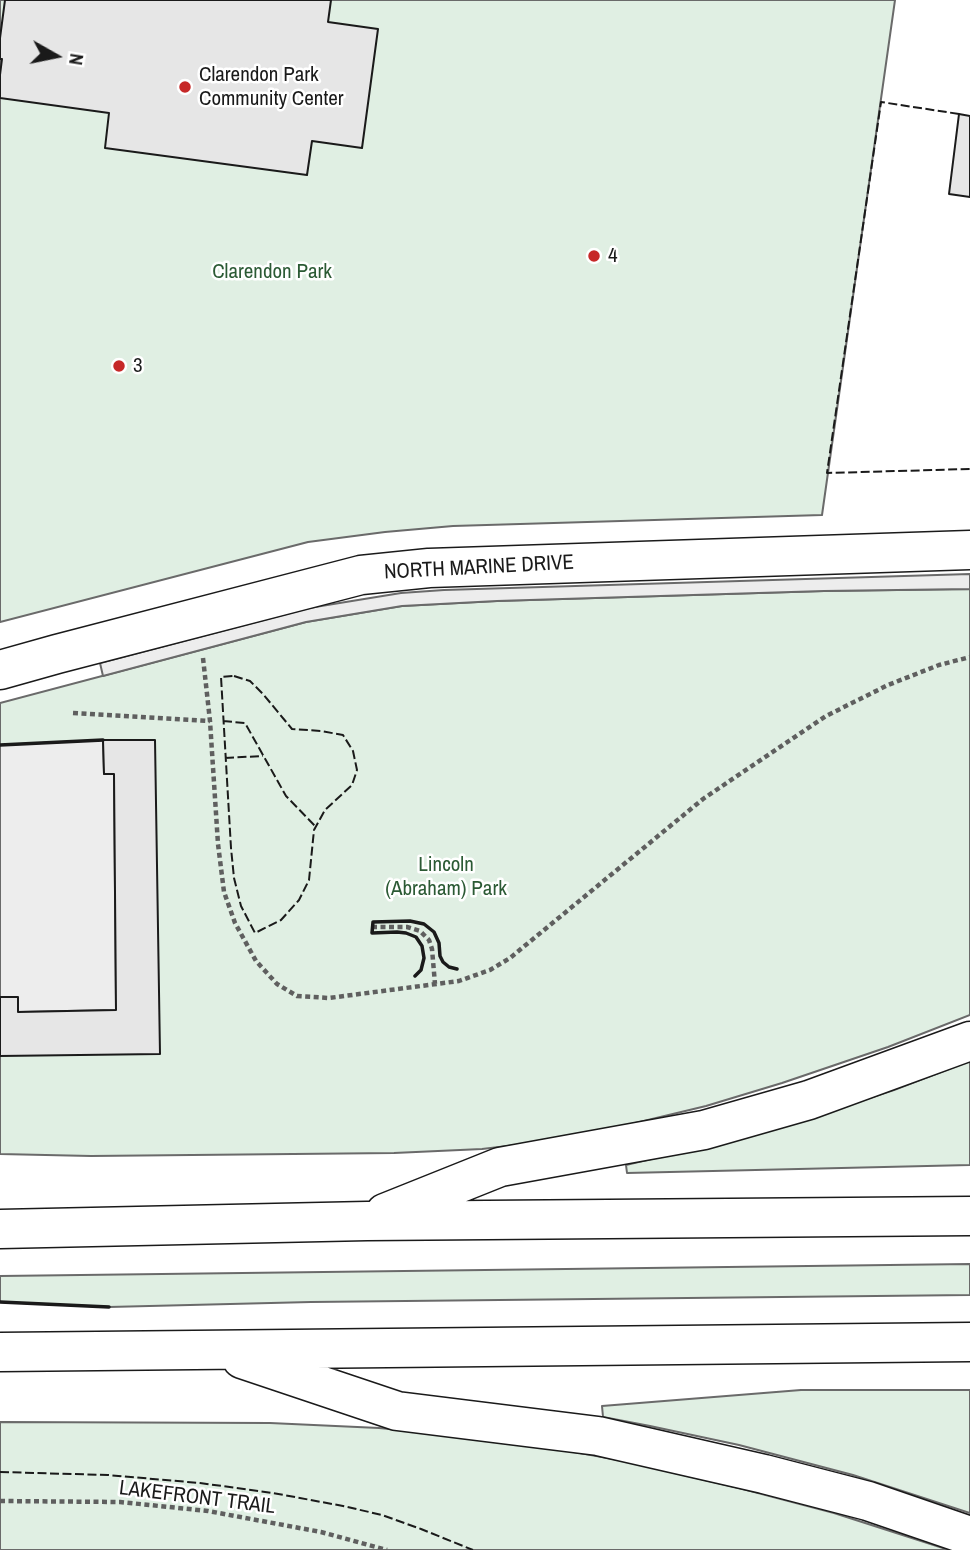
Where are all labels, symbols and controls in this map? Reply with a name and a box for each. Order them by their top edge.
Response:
north arrow [21,21,91,91]
text: N [63,52,90,67]
place label: Clarendon Park Community Center [199,62,344,112]
marker: Clarendon Park Community Center [177,79,193,95]
place label: 4 [608,243,618,269]
marker: 4 [586,248,602,264]
park label: Clarendon Park [212,259,332,285]
place label: 3 [133,353,143,379]
marker: 3 [111,358,127,374]
street label: NORTH MARINE DRIVE [383,550,575,586]
park label: Lincoln (Abraham) Park [385,852,507,902]
street label: LAKEFRONT TRAIL [118,1476,276,1520]

